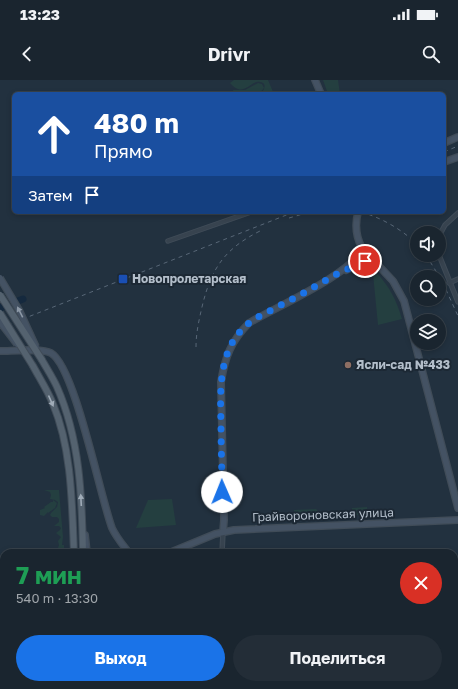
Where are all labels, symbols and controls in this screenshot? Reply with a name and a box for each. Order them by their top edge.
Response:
text: 13:23 [20,5,60,23]
icon: back [16,43,38,65]
text: Drivr [208,43,250,65]
icon: search [420,43,442,65]
text: 480 m [94,106,179,139]
icon: ahead [28,108,80,160]
text: Прямо [94,140,153,162]
icon: arrive [81,184,103,206]
text: Затем [28,186,73,204]
map controls [410,226,446,350]
button: sound [410,226,446,262]
pin [348,244,382,278]
icon: arrive [354,250,376,272]
button: search [410,270,446,306]
place label: Новопролетарская [132,271,246,286]
marker: Новопролетарская [117,273,129,285]
one-way arrow [17,307,23,318]
button: layers [410,314,446,350]
place label: Ясли-сад №433 [356,357,450,372]
marker: Ясли-сад №433 [343,360,353,370]
one-way arrow [49,395,55,407]
position arrow [201,471,243,513]
one-way arrow [78,493,84,506]
street label: Грайвороновская улица [252,505,394,524]
text: 7 мин [16,560,82,589]
button: close [400,562,442,604]
text: 540 m · 13:30 [16,590,98,606]
button: Выход [16,635,225,681]
button: Поделиться [233,635,442,681]

